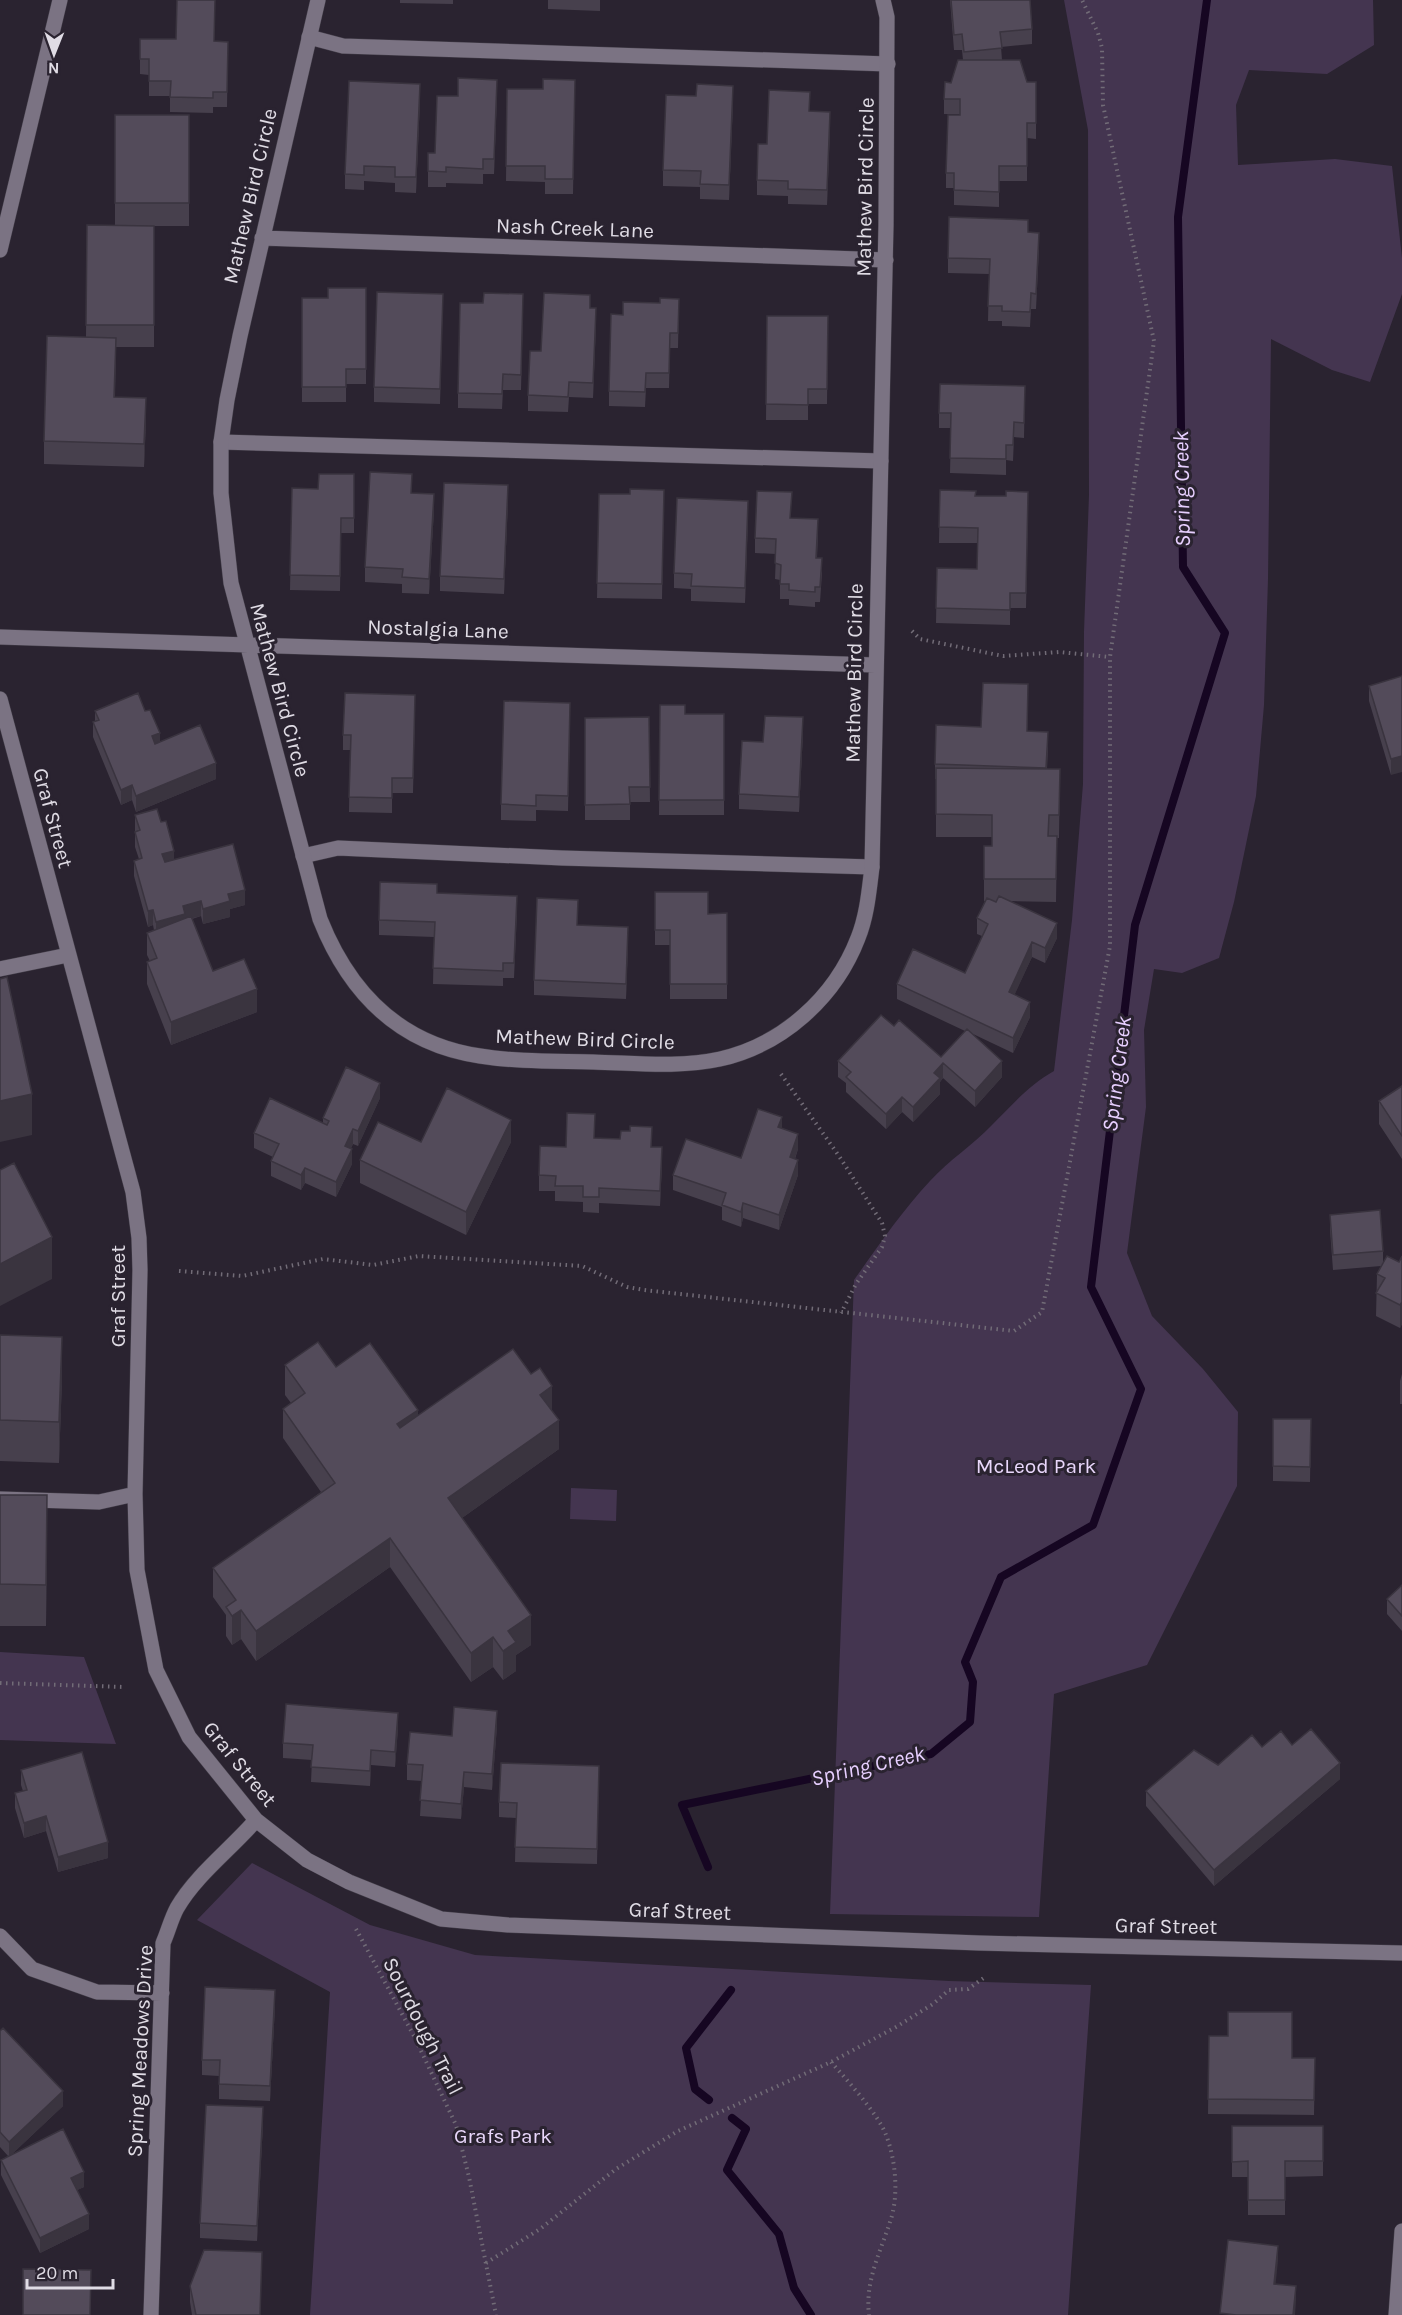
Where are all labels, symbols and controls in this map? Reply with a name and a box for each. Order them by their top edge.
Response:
north arrow [24,24,84,84]
text: N [48,59,60,78]
street label: Mathew Bird Circle [851,97,879,277]
street label: Mathew Bird Circle [218,106,282,286]
street label: Nash Creek Lane [495,213,655,243]
water label: Spring Creek [1168,430,1196,547]
street label: Mathew Bird Circle [840,583,868,763]
street label: Mathew Bird Circle [245,600,315,780]
street label: Nostalgia Lane [367,615,509,643]
street label: Graf Street [28,765,78,871]
water label: Spring Creek [1097,1014,1137,1133]
street label: Mathew Bird Circle [495,1024,675,1054]
street label: Graf Street [106,1245,130,1347]
park label: McLeod Park [976,1454,1097,1478]
street label: Graf Street [198,1717,282,1811]
water label: Spring Creek [808,1740,928,1792]
street label: Graf Street [628,1897,732,1925]
street label: Graf Street [1115,1913,1218,1939]
street label: Spring Meadows Drive [122,1944,158,2158]
street label: Sourdough Trail [378,1953,468,2099]
park label: Grafs Park [454,2124,552,2148]
scale bar [27,2252,112,2290]
text: 20 m [36,2262,78,2284]

